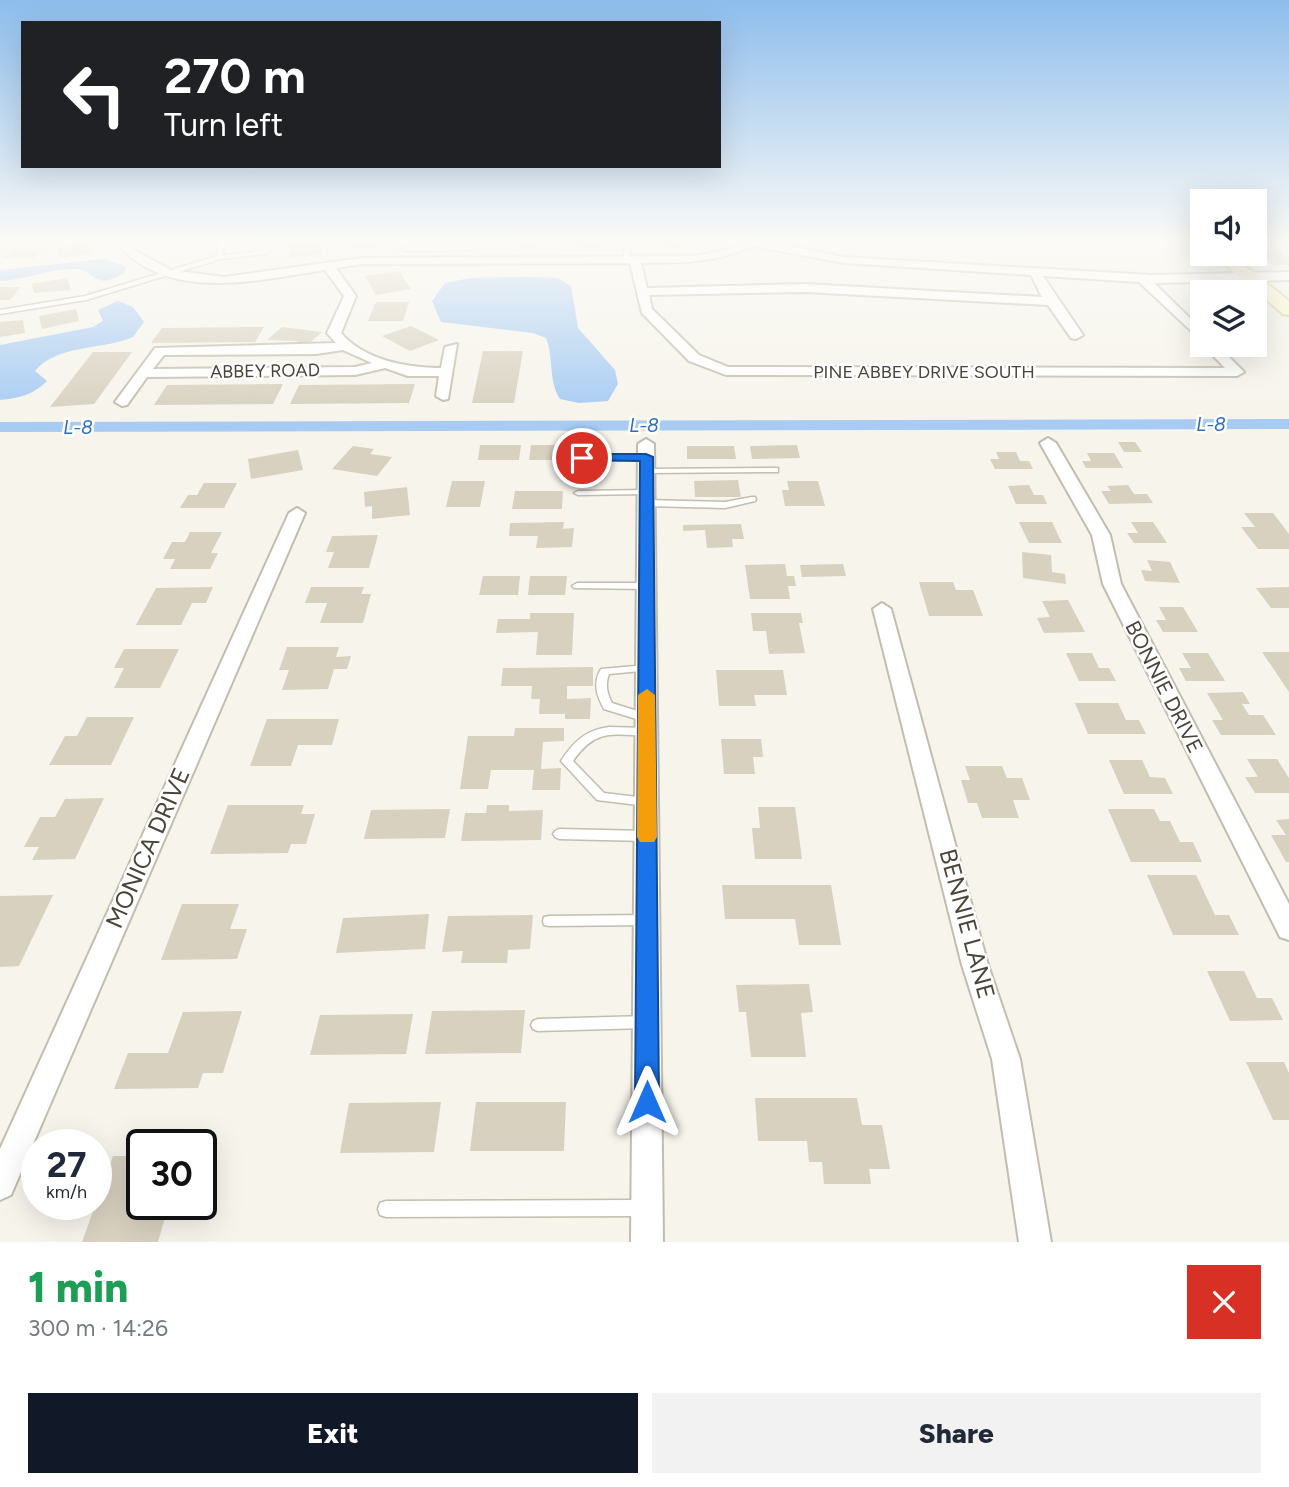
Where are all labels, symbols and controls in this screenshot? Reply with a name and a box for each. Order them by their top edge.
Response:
text: 270 m [164,46,306,105]
icon: left [49,49,140,140]
text: Turn left [164,106,283,144]
map controls [1190,189,1267,357]
button: sound [1190,189,1267,266]
button: layers [1190,280,1267,357]
street label: ABBEY ROAD [210,359,320,383]
street label: PINE ABBEY DRIVE SOUTH [813,361,1035,383]
water label: L-8 [1196,413,1226,436]
water label: L-8 [629,414,659,437]
water label: L-8 [63,416,93,439]
pin [552,428,612,488]
icon: arrive [563,439,601,477]
street label: BONNIE DRIVE [1120,616,1209,757]
street label: MONICA DRIVE [99,763,196,932]
street label: BENNIE LANE [934,846,1001,1002]
position arrow [610,1065,684,1139]
speed limit sign: 30 [126,1129,217,1220]
text: 27 [47,1144,86,1186]
text: km/h [46,1181,87,1203]
text: 1 min [28,1262,128,1313]
button: close [1187,1265,1261,1339]
text: 300 m · 14:26 [28,1314,168,1342]
button: Exit [28,1393,638,1473]
button: Share [652,1393,1261,1473]

